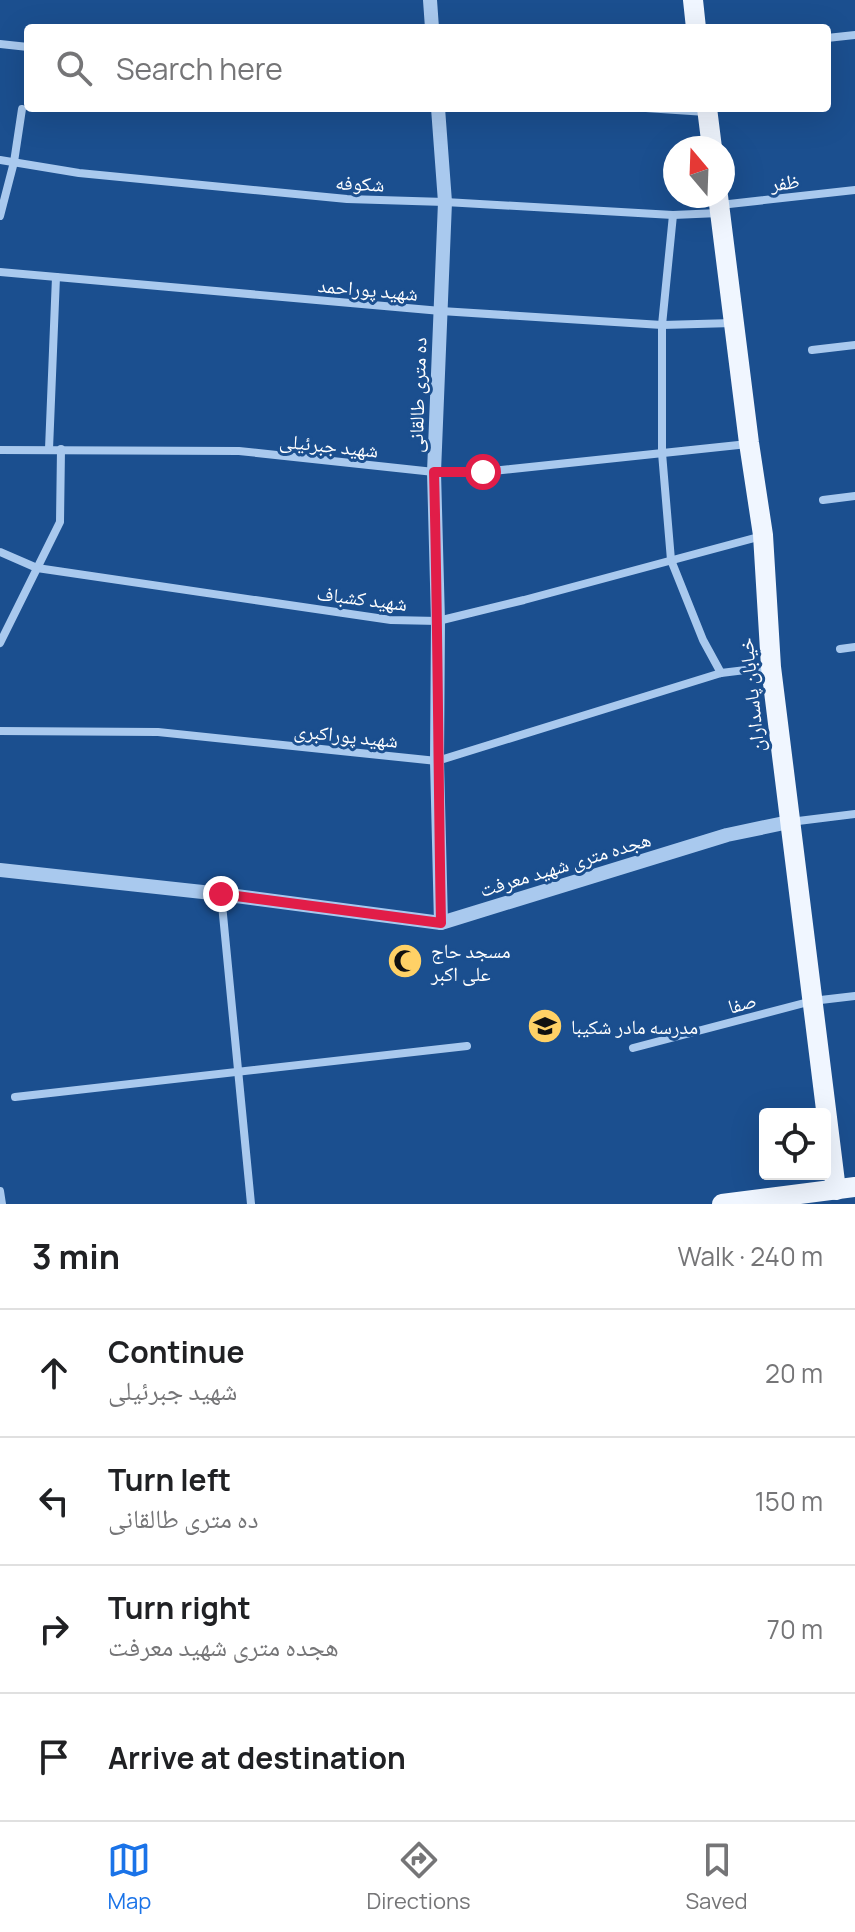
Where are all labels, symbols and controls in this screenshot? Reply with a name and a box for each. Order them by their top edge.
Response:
search box [24,24,831,112]
icon: search [52,46,96,90]
text: Search here [116,48,283,89]
north arrow [663,136,735,208]
street label: ظفر [768,167,801,197]
street label: شکوفه [335,168,385,198]
street label: شهید پوراحمد [317,271,419,307]
street label: ده متری طالقانی [401,337,433,453]
street label: شهید جبرئیلی [278,426,380,464]
route start [465,454,501,490]
street label: شهید کشباف [315,579,409,617]
street label: خیابان پاسداران [732,636,770,753]
street label: شهید پوراکبری [293,716,399,754]
street label: هجده متری شهید معرفت [476,825,654,903]
route end [203,876,239,912]
place label: مسجد حاج علی اکبر [430,937,511,987]
mosque icon: مسجد حاج علی اکبر [386,942,424,980]
street label: صفا [725,986,759,1020]
school or university icon: مدرسه مادر شکیبا [526,1007,564,1045]
place label: مدرسه مادر شکیبا [571,1013,698,1040]
map controls [759,1108,831,1180]
button: locate [759,1108,831,1180]
text: 3 min [32,1233,120,1279]
text: Walk · 240 m [677,1238,823,1274]
text: Continue [108,1331,244,1372]
icon: ahead [32,1351,76,1395]
text: 20 m [765,1355,823,1391]
text: شهید جبرئیلی [108,1372,237,1408]
text: Turn left [108,1459,231,1500]
icon: left [32,1479,76,1523]
text: 150 m [755,1483,823,1519]
text: ده متری طالقانی [108,1500,258,1536]
text: Turn right [108,1587,251,1628]
icon: right [32,1607,76,1651]
text: 70 m [767,1611,823,1647]
text: هجده متری شهید معرفت [108,1628,339,1664]
icon: arrive [32,1735,76,1779]
text: Arrive at destination [108,1737,406,1778]
tab: Map [107,1838,151,1916]
tab: Directions [366,1838,471,1916]
tab: Saved [686,1838,748,1916]

